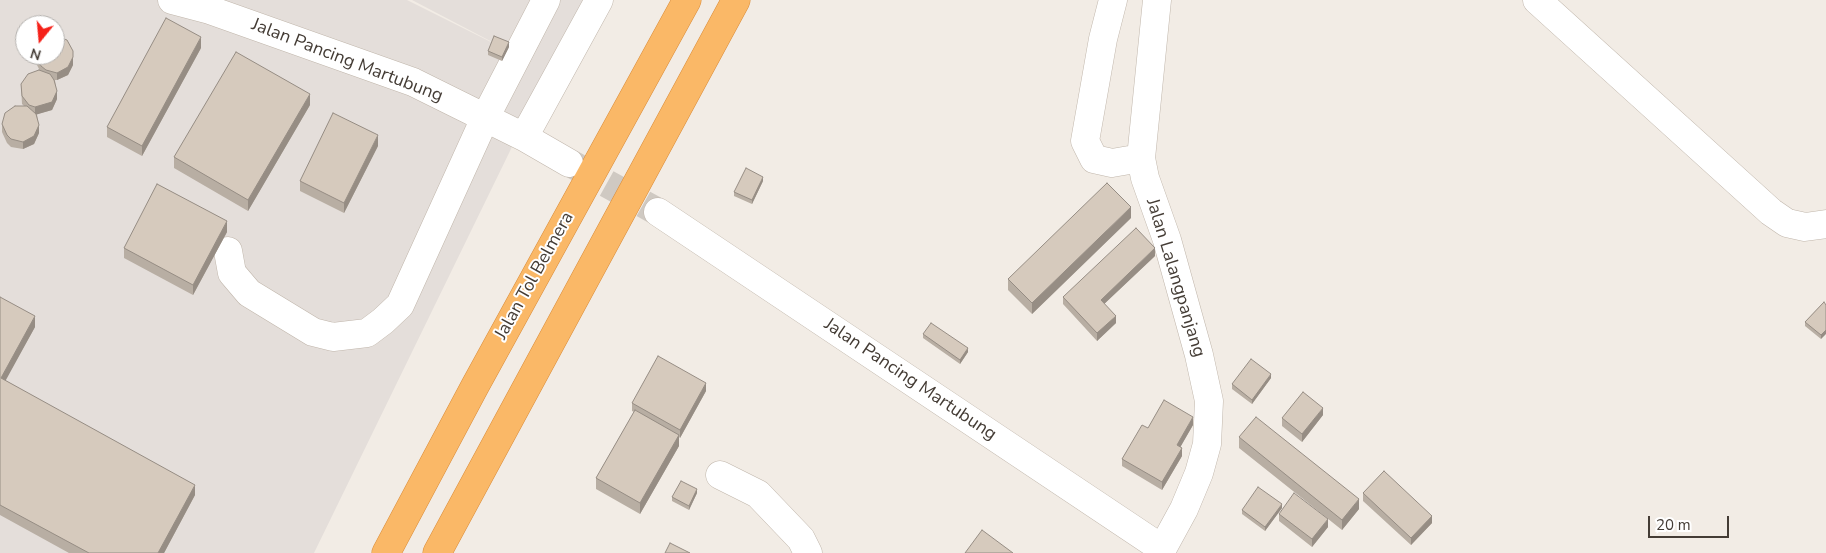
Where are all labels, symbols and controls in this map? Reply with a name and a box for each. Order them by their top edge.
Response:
street label: Jalan Pancing Martubung [248,14,446,108]
north arrow [15,15,65,65]
text: N [28,43,44,64]
street label: Jalan Lalangpanjang [1141,196,1209,360]
street label: Jalan Tol Belmera [491,208,579,344]
street label: Jalan Pancing Martubung [820,314,1000,446]
scale bar [1651,506,1732,538]
text: 20 m [1656,515,1691,535]

